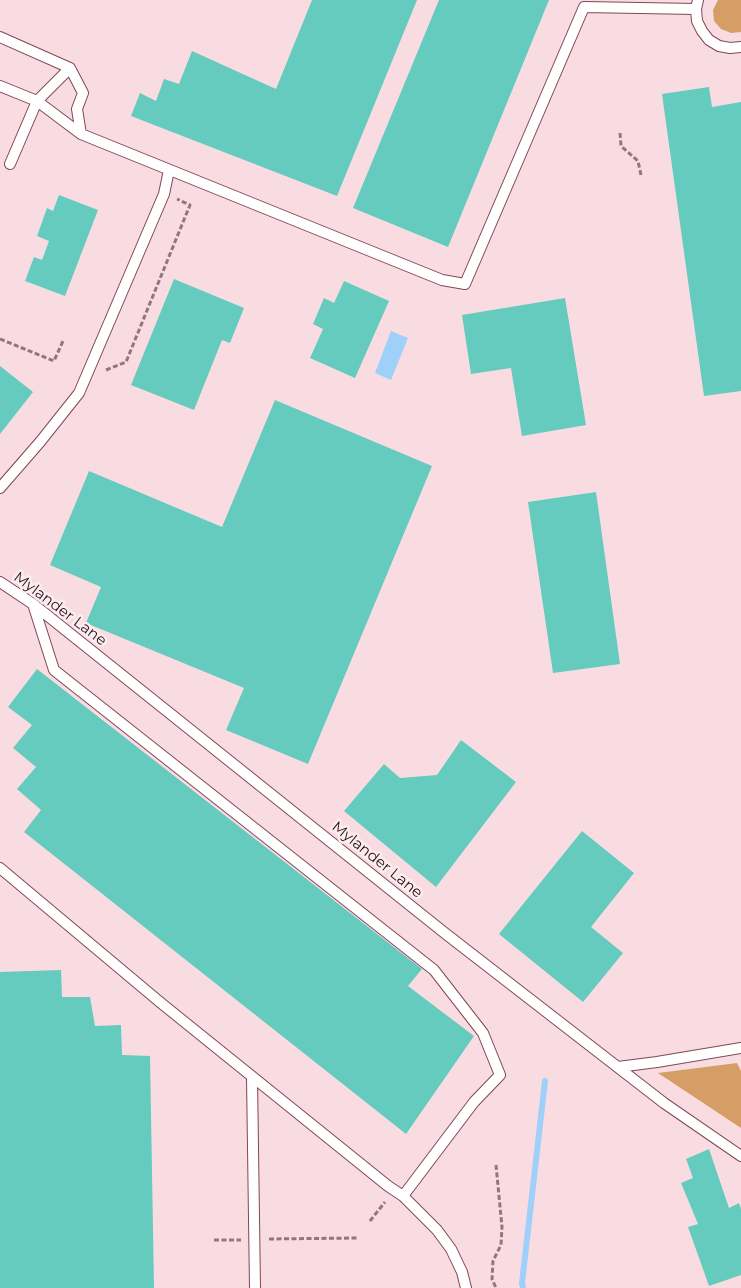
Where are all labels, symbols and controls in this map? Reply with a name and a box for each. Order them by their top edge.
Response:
street label: Mylander Lane [10,568,110,650]
street label: Mylander Lane [328,818,426,902]

